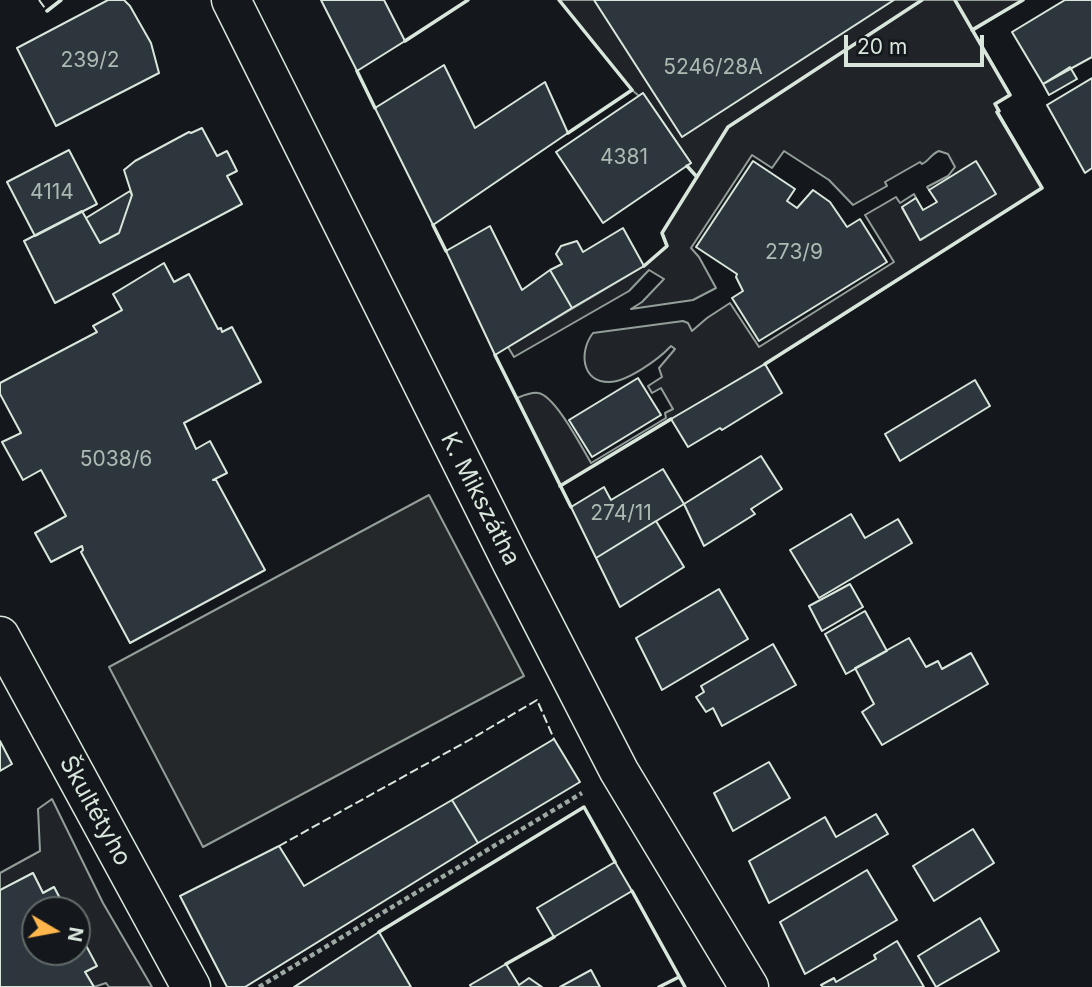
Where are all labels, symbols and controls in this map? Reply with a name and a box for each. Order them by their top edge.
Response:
scale bar [847,21,987,65]
text: 20 m [857,34,907,59]
house number: 239/2 [60,48,120,74]
house number: 5246/28A [663,55,763,81]
house number: 4381 [600,145,648,171]
house number: 4114 [30,180,74,206]
house number: 273/9 [765,240,823,266]
street label: K. Mikszátha [434,428,526,570]
house number: 5038/6 [80,447,152,473]
house number: 274/11 [590,501,652,527]
street label: Škultétyho [53,751,137,871]
north arrow [21,896,91,966]
text: N [63,925,88,944]

